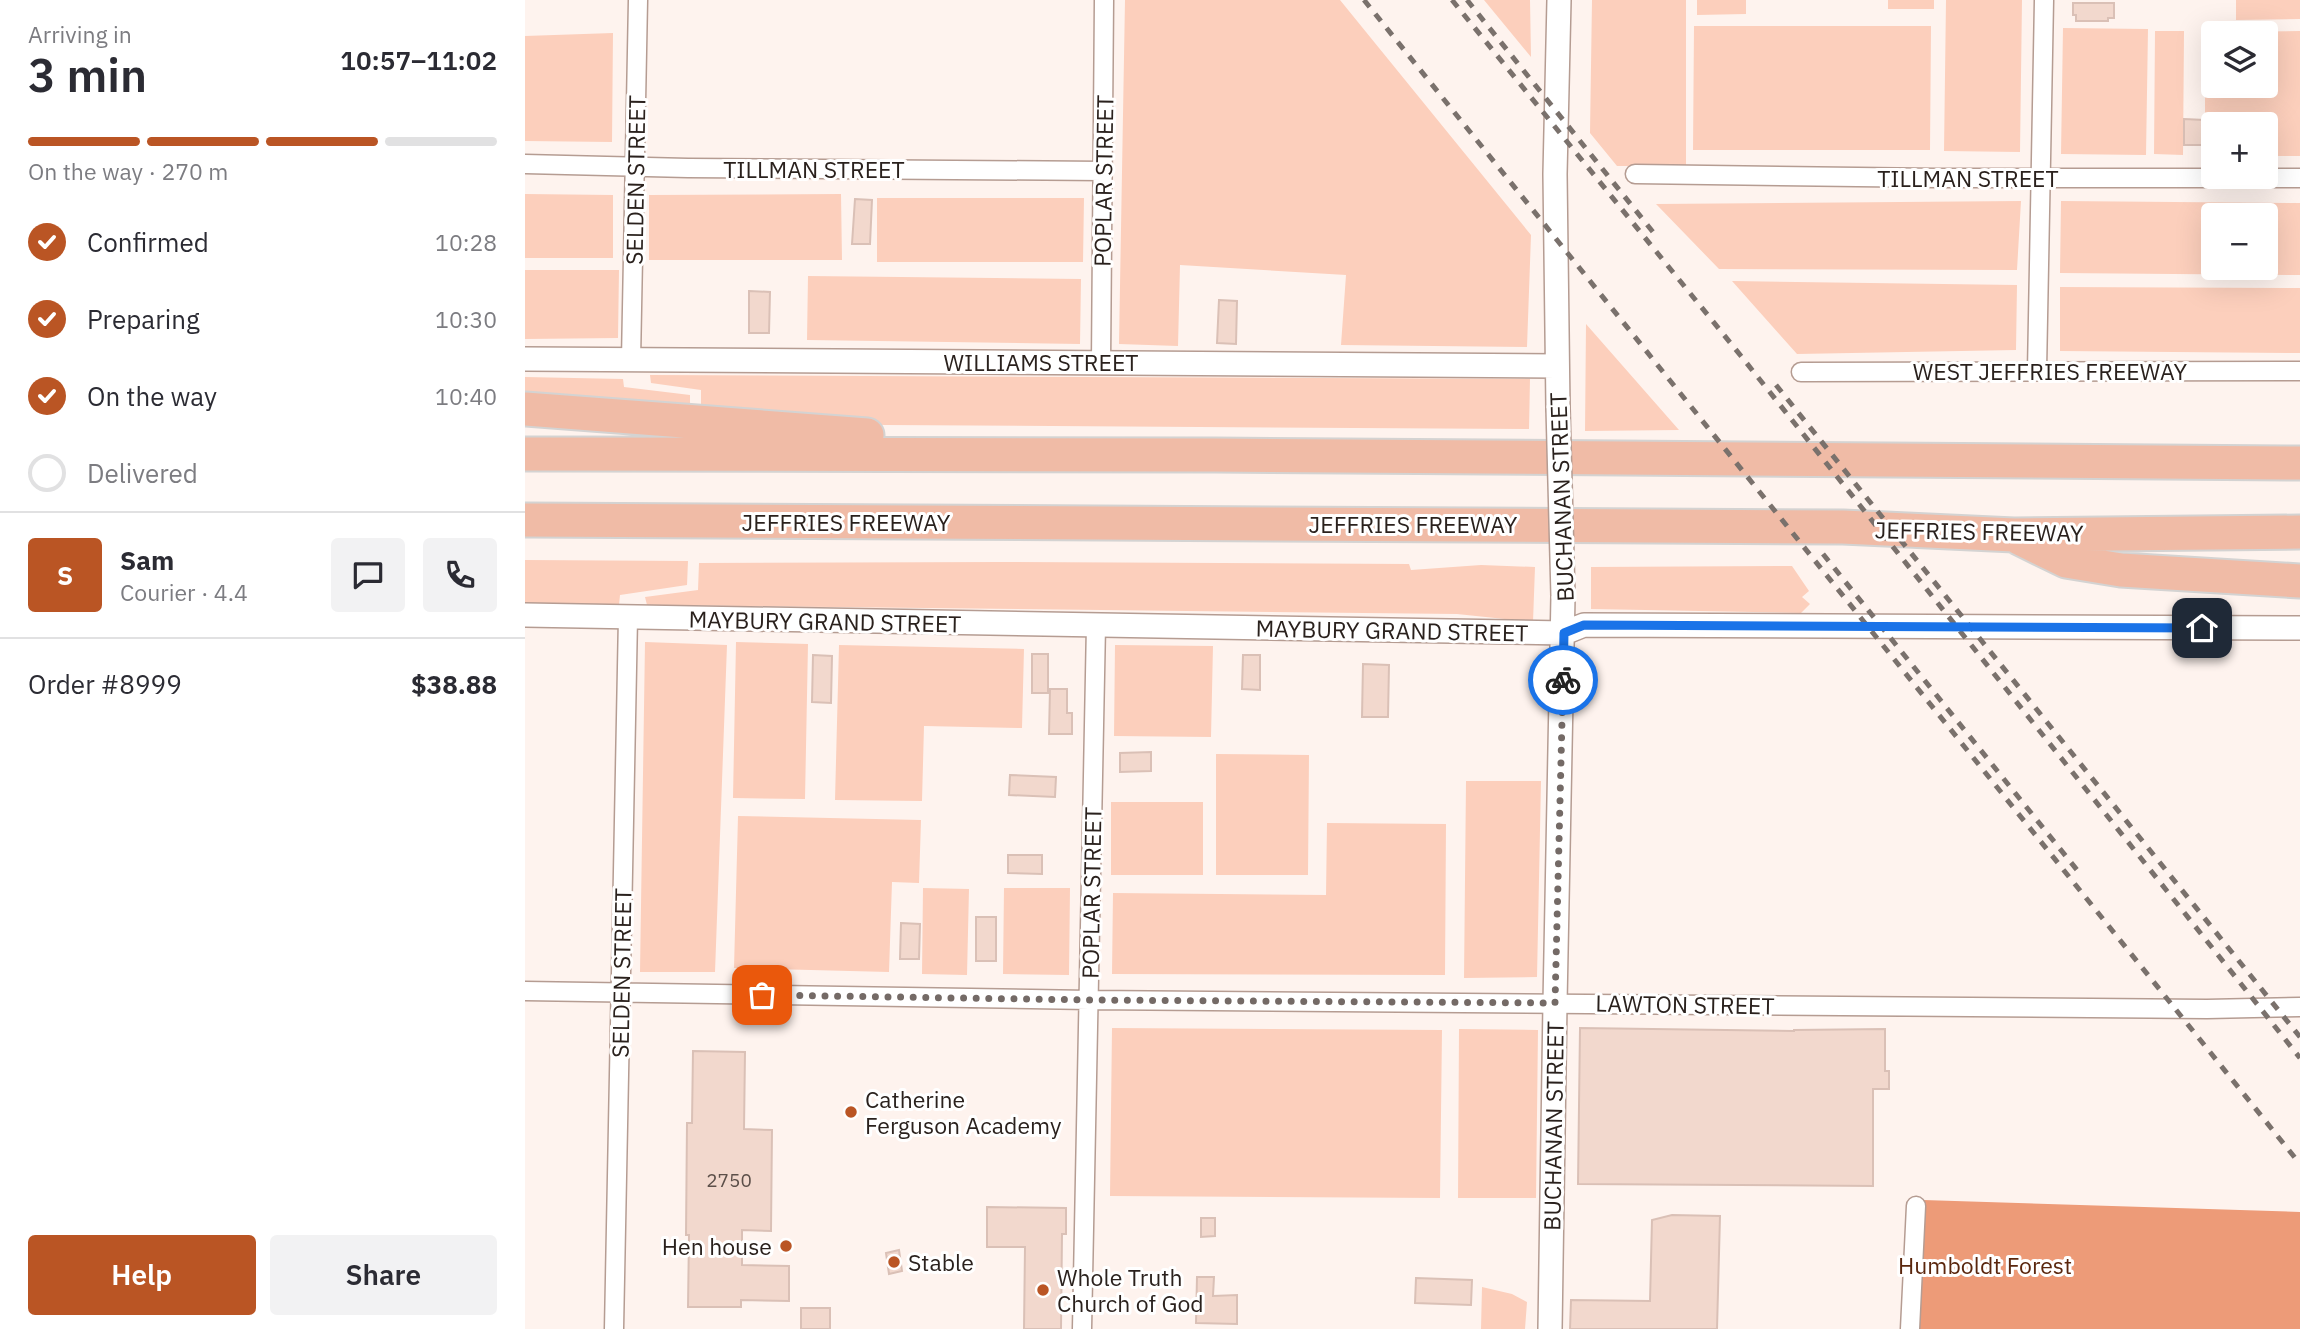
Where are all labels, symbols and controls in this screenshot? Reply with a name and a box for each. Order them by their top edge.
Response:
text: Arriving in [28,19,132,49]
map controls [2201,21,2278,280]
button: layers [2201,21,2278,98]
text: 10:57–11:02 [340,43,497,77]
text: 3 min [28,45,147,105]
street label: SELDEN STREET [619,95,651,265]
street label: POPLAR STREET [1087,95,1119,267]
button: + [2201,112,2278,189]
street label: TILLMAN STREET [723,154,905,184]
text: On the way · 270 m [28,156,228,186]
street label: TILLMAN STREET [1877,163,2059,193]
button: − [2201,203,2278,280]
icon: check [28,223,66,261]
text: Confirmed [87,225,209,259]
text: 10:28 [435,227,497,257]
icon: check [28,300,66,338]
text: Preparing [87,302,200,336]
text: 10:30 [435,304,497,334]
street label: WILLIAMS STREET [943,347,1139,377]
street label: WEST JEFFRIES FREEWAY [1913,356,2188,386]
icon: check [28,377,66,415]
text: On the way [87,379,217,413]
text: 10:40 [435,381,497,411]
street label: BUCHANAN STREET [1542,392,1580,602]
text: Delivered [87,456,198,490]
street label: JEFFRIES FREEWAY [742,507,951,537]
street label: JEFFRIES FREEWAY [1309,509,1518,539]
street label: JEFFRIES FREEWAY [1874,514,2084,548]
button: chat [331,538,405,612]
button: phone [423,538,497,612]
text: Sam [120,543,174,577]
text: S [57,558,73,592]
text: Courier · 4.4 [120,577,248,607]
pin [2172,598,2232,658]
street label: MAYBURY GRAND STREET [688,604,962,638]
icon: home [2183,609,2221,647]
street label: MAYBURY GRAND STREET [1255,613,1529,647]
courier [1528,645,1598,715]
icon: bike [1544,661,1582,699]
text: Order #8999 [28,667,182,701]
text: $38.88 [411,667,497,701]
street label: POPLAR STREET [1075,807,1107,979]
street label: SELDEN STREET [605,888,637,1058]
pin [732,965,792,1025]
icon: bag [743,976,781,1014]
street label: LAWTON STREET [1595,987,1775,1021]
street label: BUCHANAN STREET [1536,1021,1570,1231]
place label: Catherine Ferguson Academy [865,1084,1062,1140]
marker: Catherine Ferguson Academy [843,1104,859,1120]
house number: 2750 [706,1168,752,1192]
place label: Hen house [662,1231,772,1261]
button: Help [28,1235,256,1315]
button: Share [270,1235,497,1315]
marker: Hen house [778,1238,794,1254]
place label: Stable [908,1247,974,1277]
park label: Humboldt Forest [1898,1250,2072,1280]
marker: Stable [886,1254,902,1270]
place label: Whole Truth Church of God [1057,1262,1204,1318]
marker: Whole Truth Church of God [1035,1282,1051,1298]

